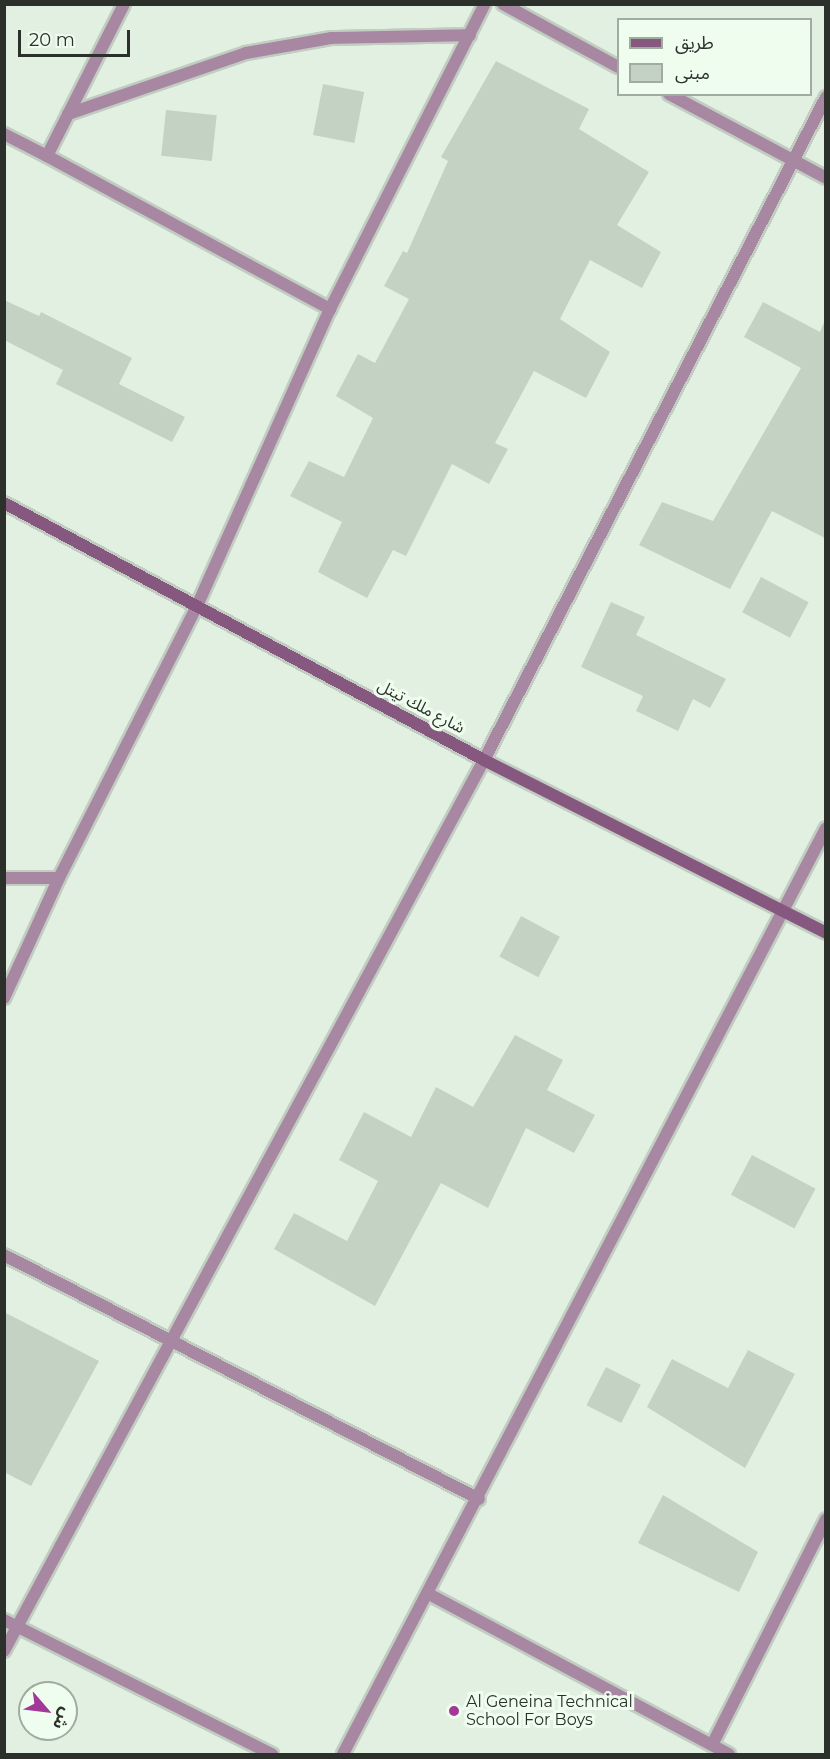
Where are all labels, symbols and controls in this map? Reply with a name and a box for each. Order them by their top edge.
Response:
scale bar [21,18,134,56]
legend [617,18,812,96]
text: 20 m [29,29,75,51]
text: طريق [675,32,714,54]
text: مبنى [675,62,710,84]
street label: شارع ملك تيتل [374,676,468,738]
north arrow [18,1681,78,1741]
place label: Al Geneina Technical School For Boys [466,1692,633,1730]
marker: Al Geneina Technical School For Boys [447,1704,461,1718]
text: ش [49,1705,76,1733]

